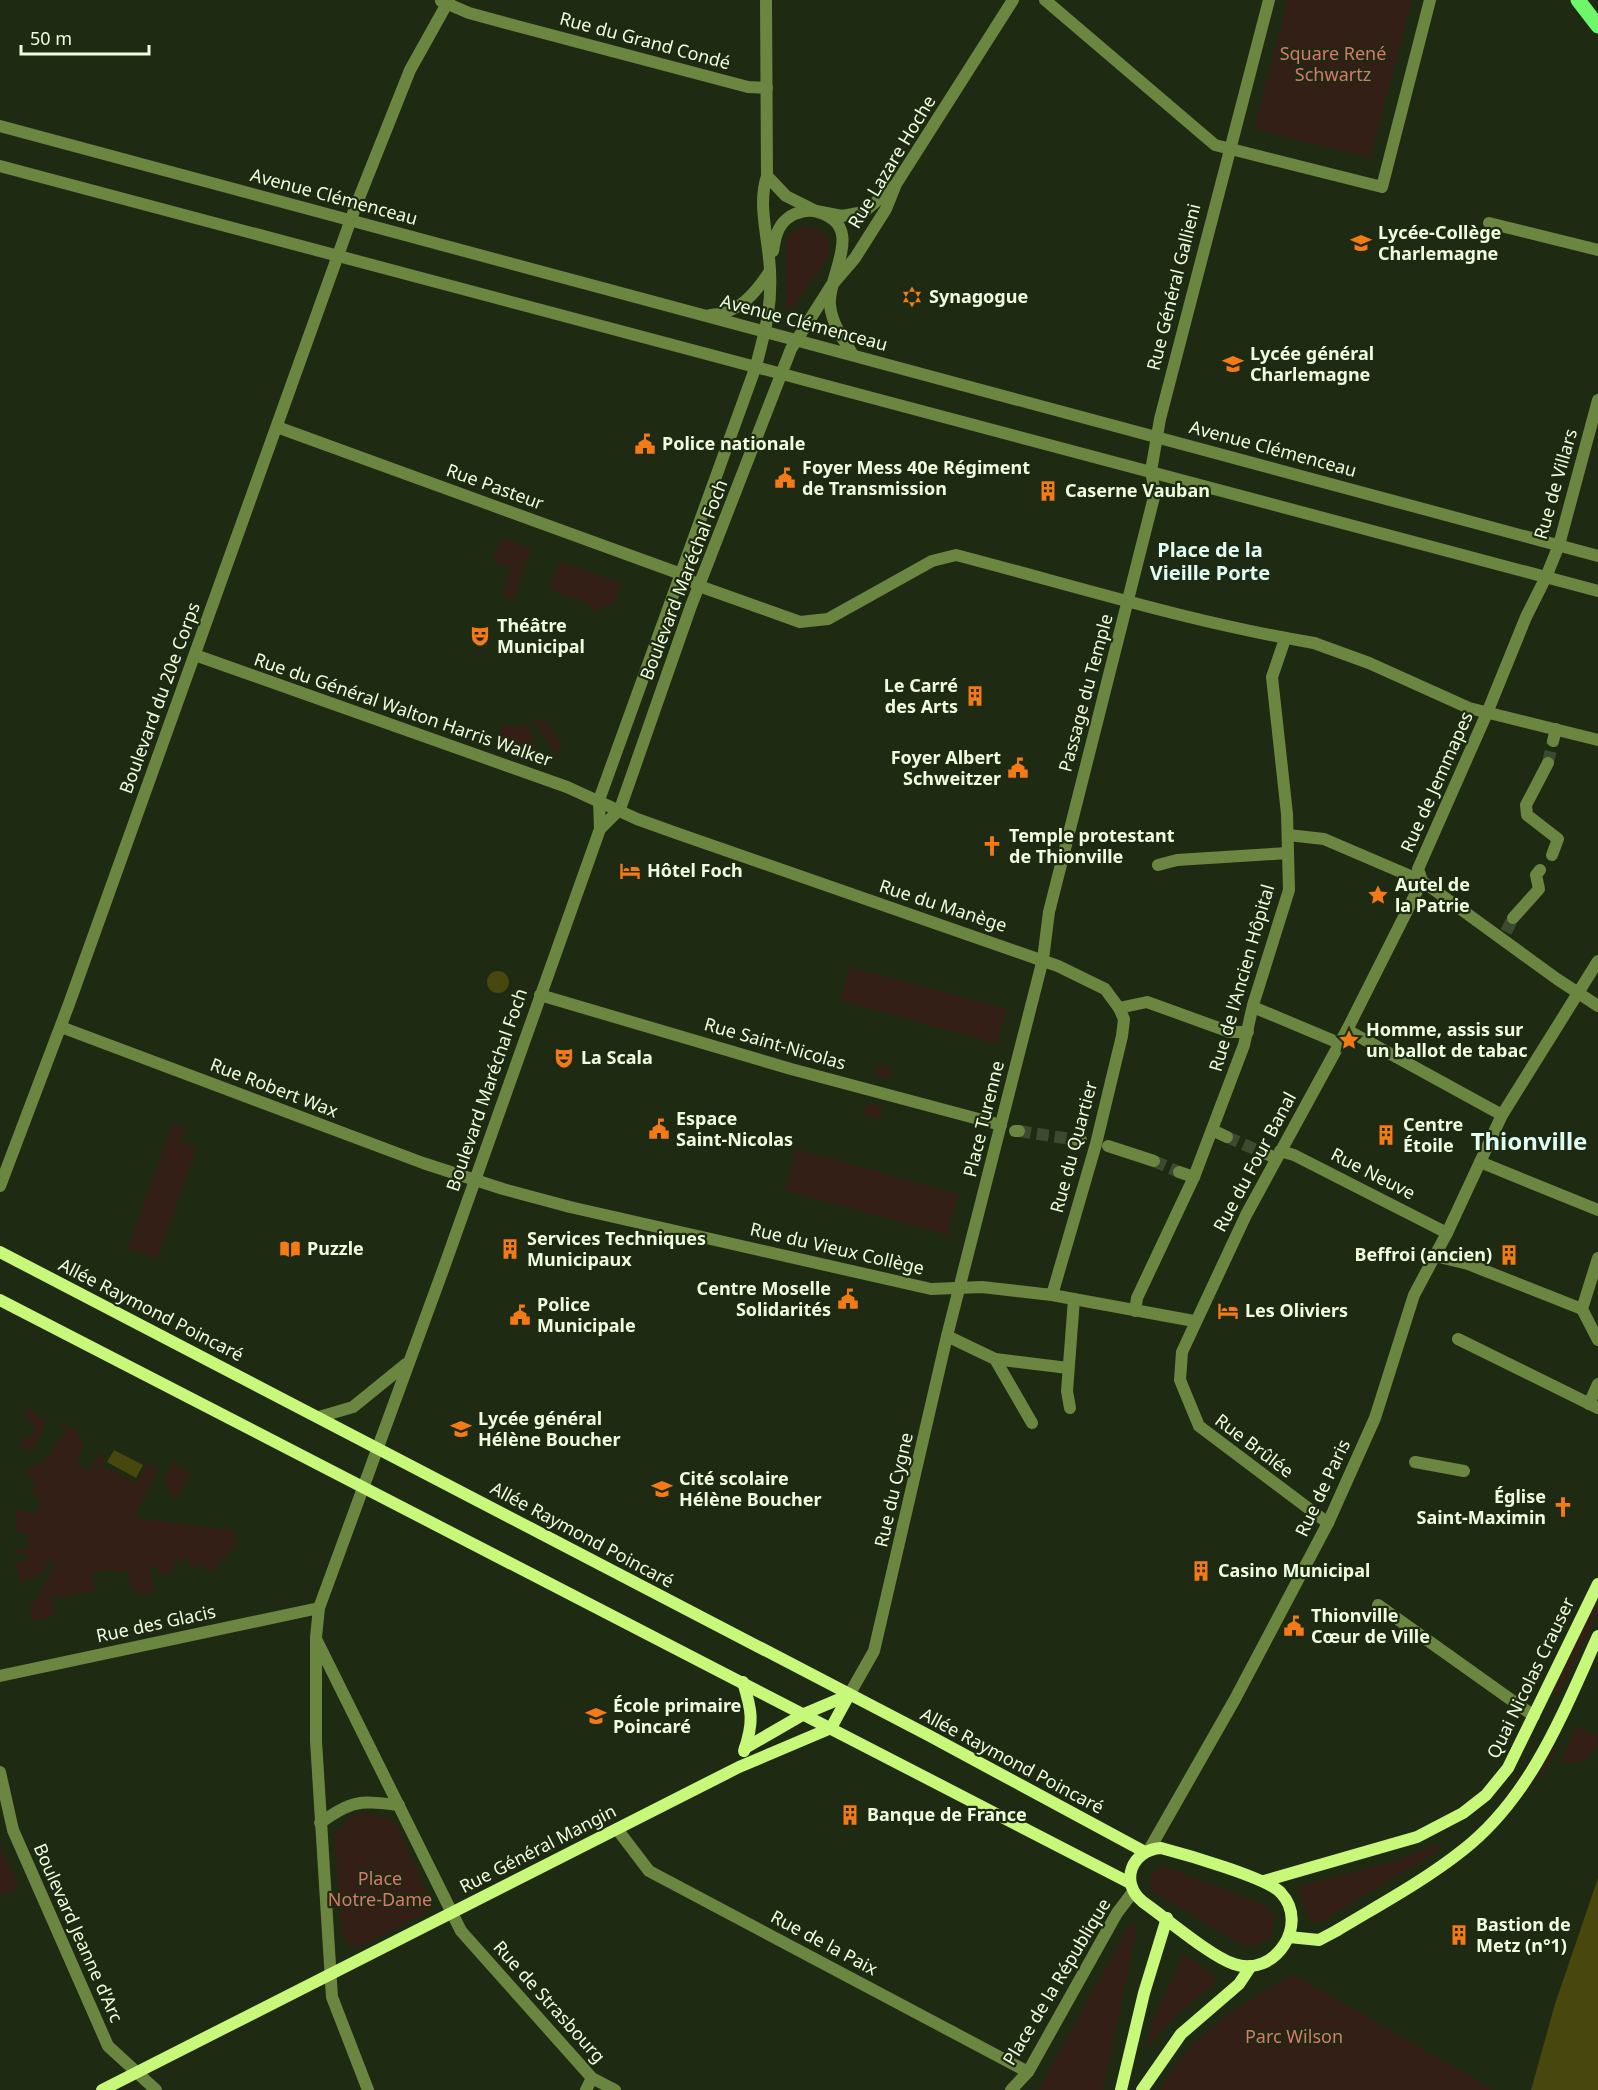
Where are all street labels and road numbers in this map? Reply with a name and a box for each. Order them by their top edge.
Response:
street label: Rue du Grand Condé [557,6,733,74]
street label: Rue Lazare Hoche [842,90,940,233]
street label: Avenue Clémenceau [248,162,421,230]
street label: Rue Général Gallieni [1141,201,1205,373]
street label: Avenue Clémenceau [718,288,891,356]
street label: Avenue Clémenceau [1187,414,1360,482]
street label: Rue de Villars [1528,426,1582,542]
street label: Rue Pasteur [443,457,548,515]
street label: Boulevard Maréchal Foch [634,476,732,683]
street label: Boulevard du 20e Corps [113,599,205,797]
street label: Passage du Temple [1052,611,1118,774]
street label: Rue du Général Walton Harris Walker [251,647,556,772]
street label: Rue de Jemmapes [1394,707,1478,856]
street label: Rue du Manège [876,873,1010,937]
street label: Rue de l'Ancien Hôpital [1203,881,1279,1074]
street label: Boulevard Maréchal Foch [440,985,532,1194]
street label: Rue Saint-Nicolas [702,1011,849,1075]
street label: Rue Robert Wax [207,1052,342,1123]
street label: Place Turenne [957,1058,1009,1179]
street label: Rue du Quartier [1044,1078,1102,1215]
street label: Rue du Four Banal [1207,1087,1301,1236]
street label: Rue Neuve [1327,1142,1420,1205]
street label: Rue du Vieux Collège [748,1216,927,1280]
street label: Allée Raymond Poincaré [55,1252,248,1366]
street label: Rue Brûlée [1210,1408,1299,1483]
street label: Rue du Cygne [868,1430,918,1549]
street label: Rue de Paris [1289,1435,1355,1540]
street label: Allée Raymond Poincaré [487,1476,678,1593]
street label: Quai Nicolas Crauser [1481,1593,1580,1762]
street label: Rue des Glacis [94,1599,218,1647]
street label: Allée Raymond Poincaré [917,1702,1108,1819]
street label: Rue Général Mangin [455,1798,620,1898]
street label: Boulevard Jeanne d'Arc [29,1839,129,2026]
street label: Place de la République [997,1894,1116,2069]
street label: Rue de la Paix [767,1904,882,1981]
street label: Rue de Strasbourg [488,1935,611,2068]

